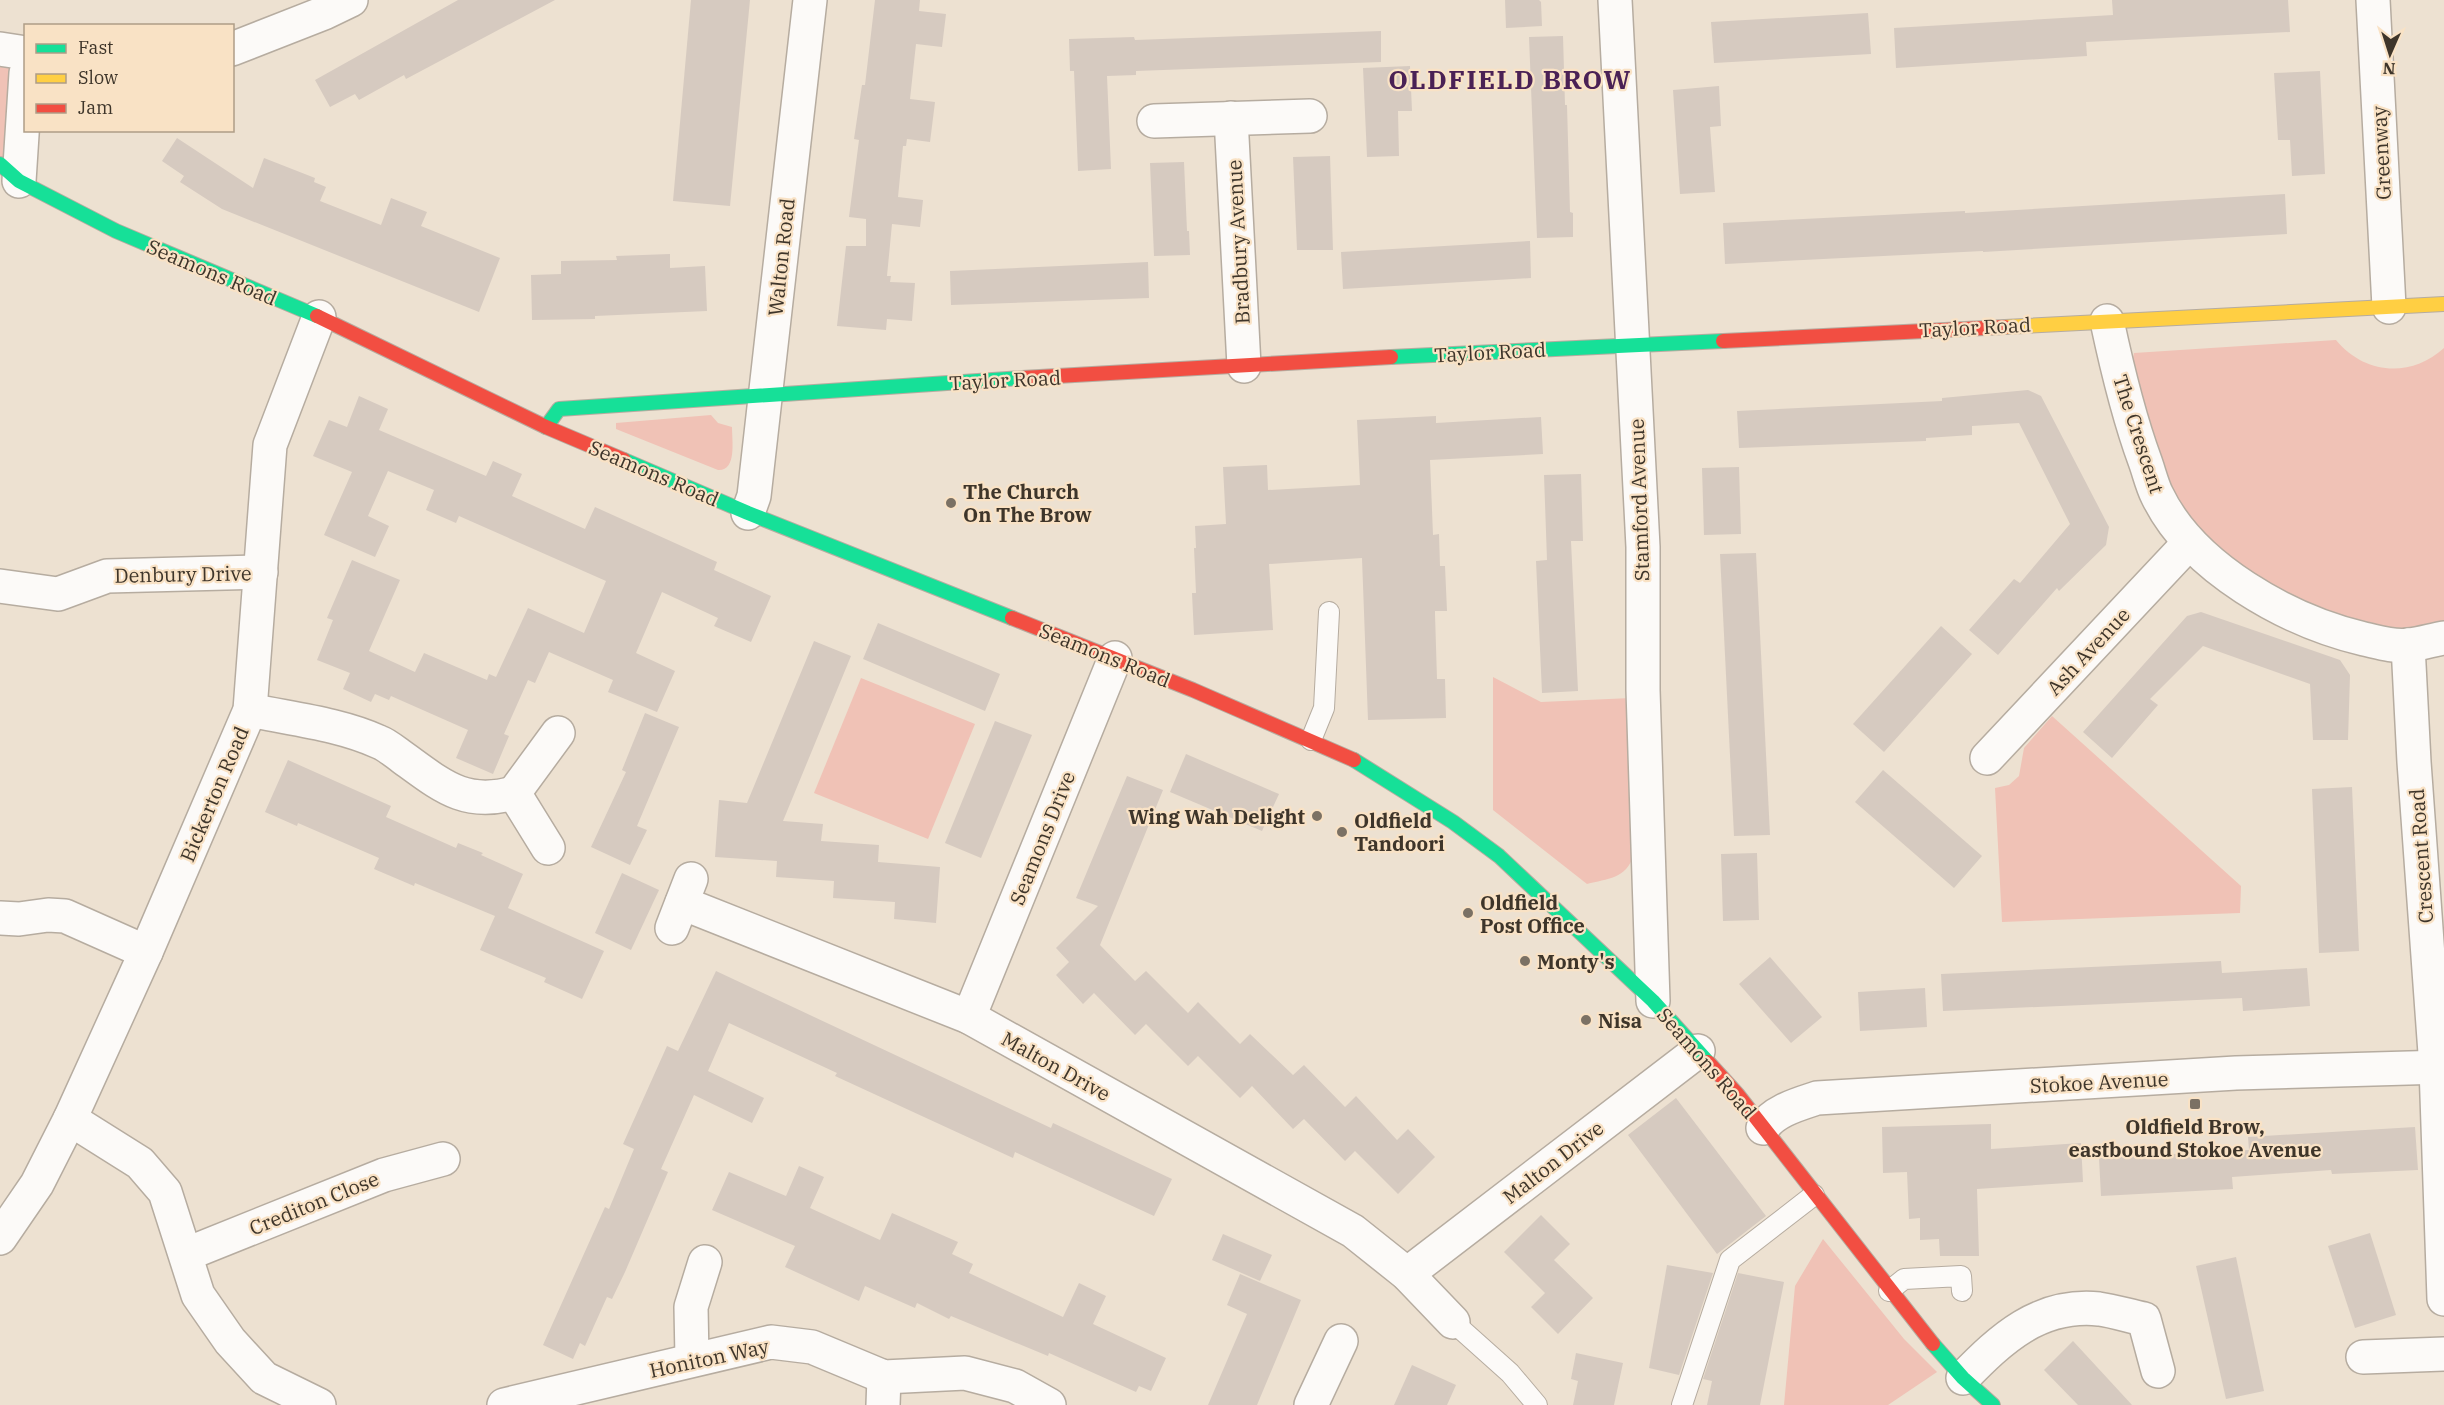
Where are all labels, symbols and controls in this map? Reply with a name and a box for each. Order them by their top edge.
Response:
legend [24,24,234,132]
north arrow [2360,24,2420,84]
text: Fast [78,36,113,59]
text: N [2382,59,2396,79]
district label: OLDFIELD BROW [1388,62,1632,96]
text: Slow [78,66,118,89]
text: Jam [78,96,113,119]
street label: Greenway [2365,105,2397,201]
street label: Bradbury Avenue [1220,159,1256,325]
street label: Walton Road [761,197,801,317]
street label: Seamons Road [143,232,281,312]
street label: Taylor Road [1918,311,2032,343]
street label: Taylor Road [1433,336,1547,368]
street label: Taylor Road [948,364,1062,396]
street label: The Crescent [2107,371,2171,497]
street label: Stamford Avenue [1623,418,1655,582]
street label: Seamons Road [585,433,723,513]
place label: The Church On The Brow [963,478,1092,528]
marker: The Church On The Brow [944,496,958,510]
street label: Denbury Drive [114,559,252,589]
street label: Ash Avenue [2040,601,2136,701]
street label: Seamons Road [1036,616,1174,694]
street label: Bickerton Road [173,722,255,866]
street label: Seamons Drive [1003,767,1081,909]
street label: Crescent Road [2403,788,2439,924]
place label: Wing Wah Delight [1128,803,1306,830]
place label: Oldfield Tandoori [1354,807,1445,857]
marker: Wing Wah Delight [1310,809,1324,823]
marker: Oldfield Tandoori [1335,825,1349,839]
place label: Oldfield Post Office [1480,889,1585,939]
marker: Oldfield Post Office [1461,906,1475,920]
place label: Monty's [1537,948,1615,975]
marker: Monty's [1518,954,1532,968]
street label: Seamons Road [1651,1002,1763,1124]
place label: Nisa [1598,1007,1642,1034]
marker: Nisa [1579,1013,1593,1027]
street label: Malton Drive [997,1025,1115,1107]
street label: Stokoe Avenue [2029,1065,2169,1099]
marker: Oldfield Brow, eastbound Stokoe Avenue [2188,1097,2202,1111]
place label: Oldfield Brow, eastbound Stokoe Avenue [2069,1113,2321,1163]
street label: Malton Drive [1497,1114,1609,1210]
street label: Crediton Close [245,1165,383,1241]
street label: Honiton Way [647,1332,772,1384]

